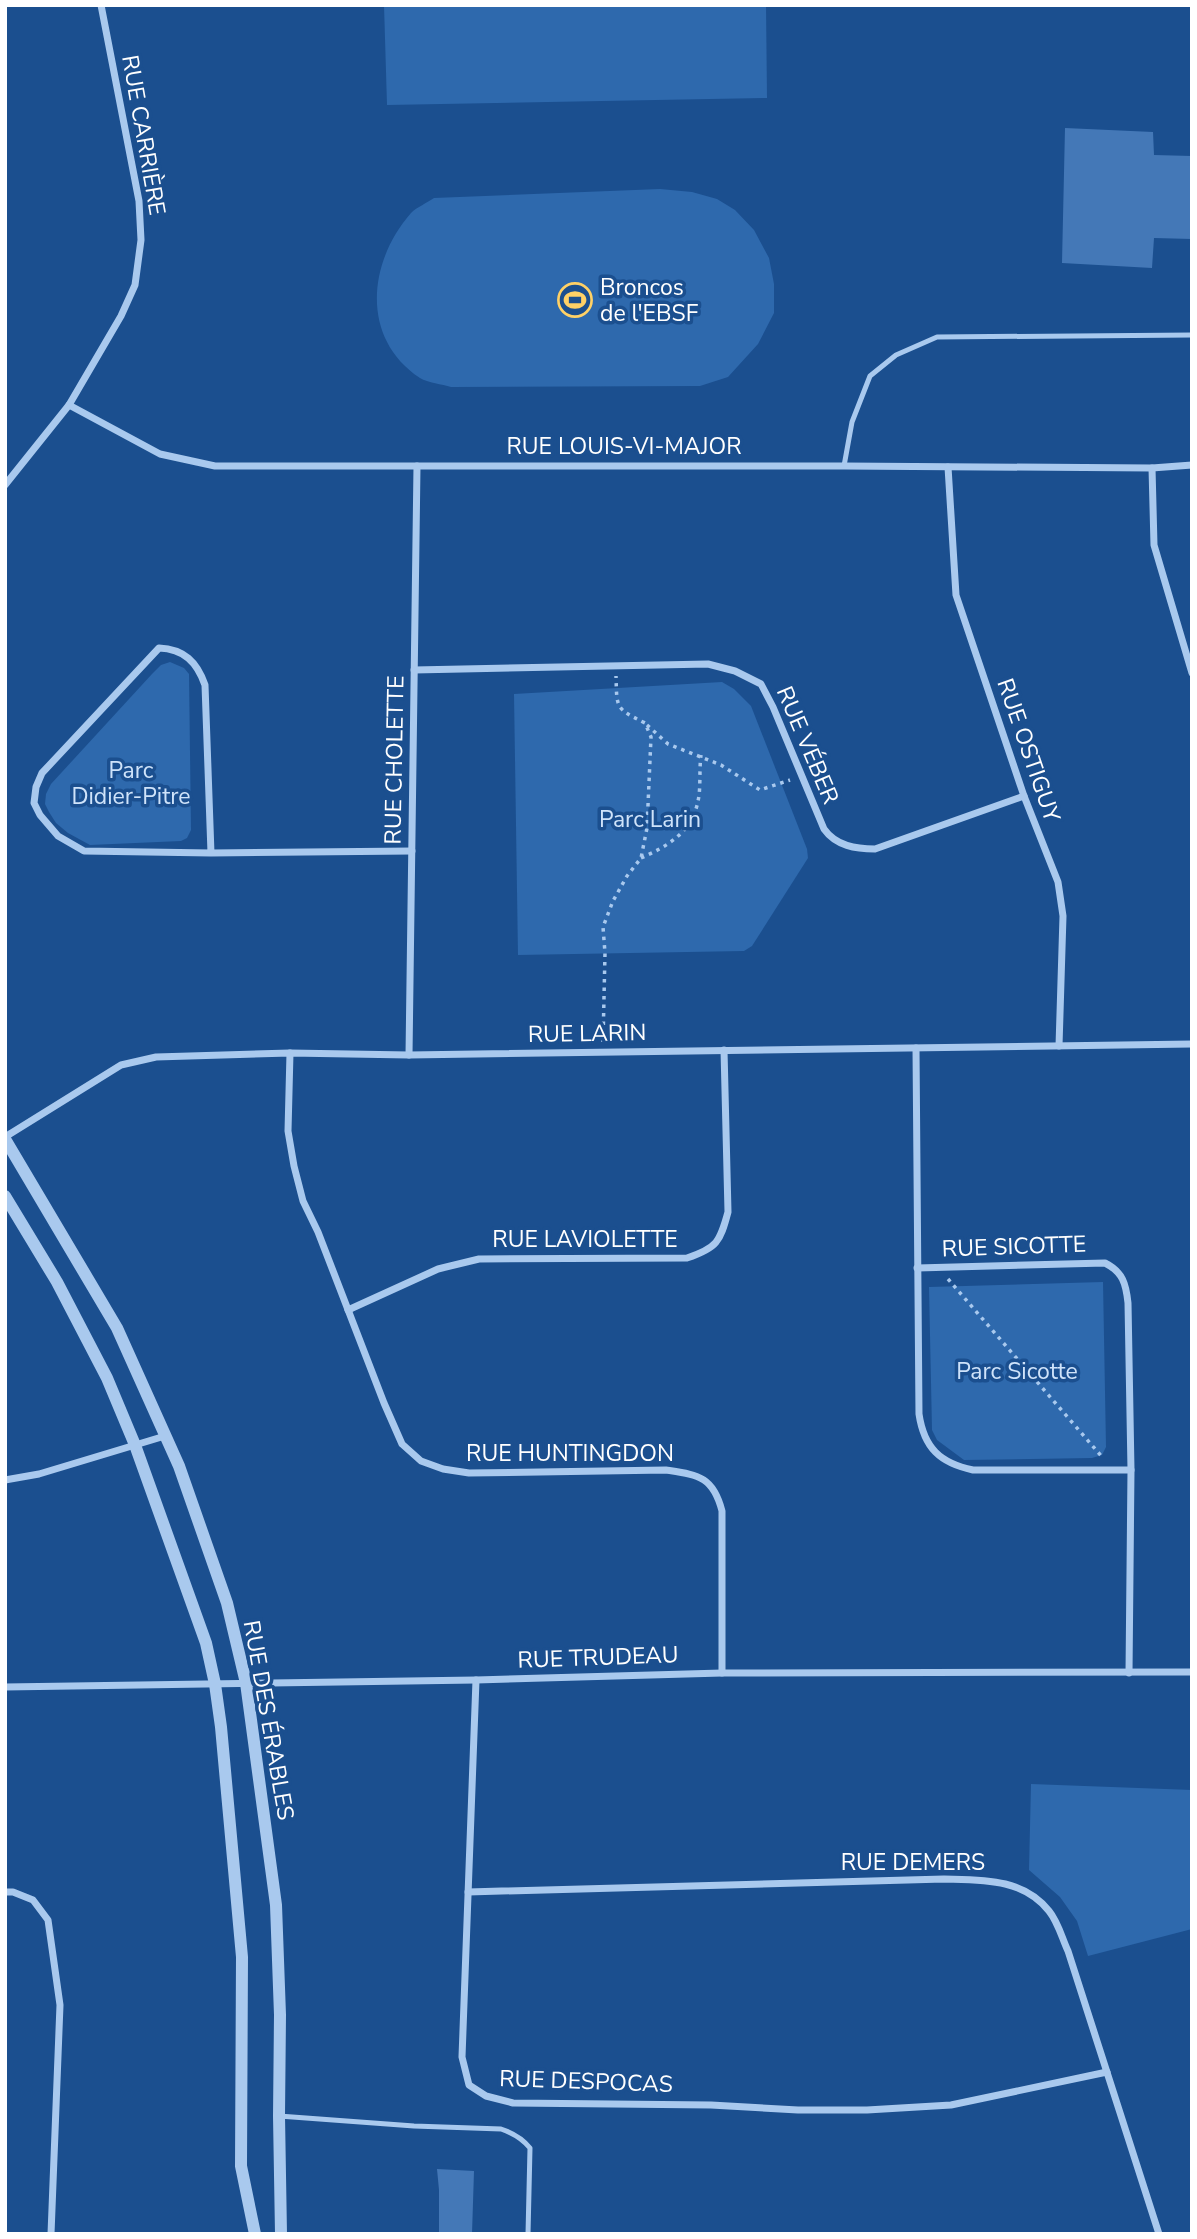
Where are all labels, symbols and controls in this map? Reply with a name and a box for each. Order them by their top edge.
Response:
street label: RUE CARRIÈRE [114,53,173,218]
place label: Broncos de l'EBSF [600,272,699,329]
sports icon: Broncos de l'EBSF [556,281,594,319]
street label: RUE LOUIS-VI-MAJOR [506,431,742,462]
street label: RUE OSTIGUY [989,674,1068,826]
street label: RUE CHOLETTE [378,675,411,845]
street label: RUE VÉBER [769,682,846,809]
park label: Parc Didier-Pitre [71,755,191,812]
park label: Parc Larin [599,804,701,835]
street label: RUE LARIN [527,1017,647,1050]
street label: RUE LAVIOLETTE [492,1224,678,1255]
street label: RUE SICOTTE [941,1228,1087,1265]
park label: Parc Sicotte [956,1356,1078,1387]
street label: RUE HUNTINGDON [466,1438,674,1469]
street label: RUE DES ÉRABLES [236,1618,301,1822]
street label: RUE TRUDEAU [517,1639,679,1676]
street label: RUE DEMERS [841,1847,985,1878]
street label: RUE DESPOCAS [499,2063,673,2100]

